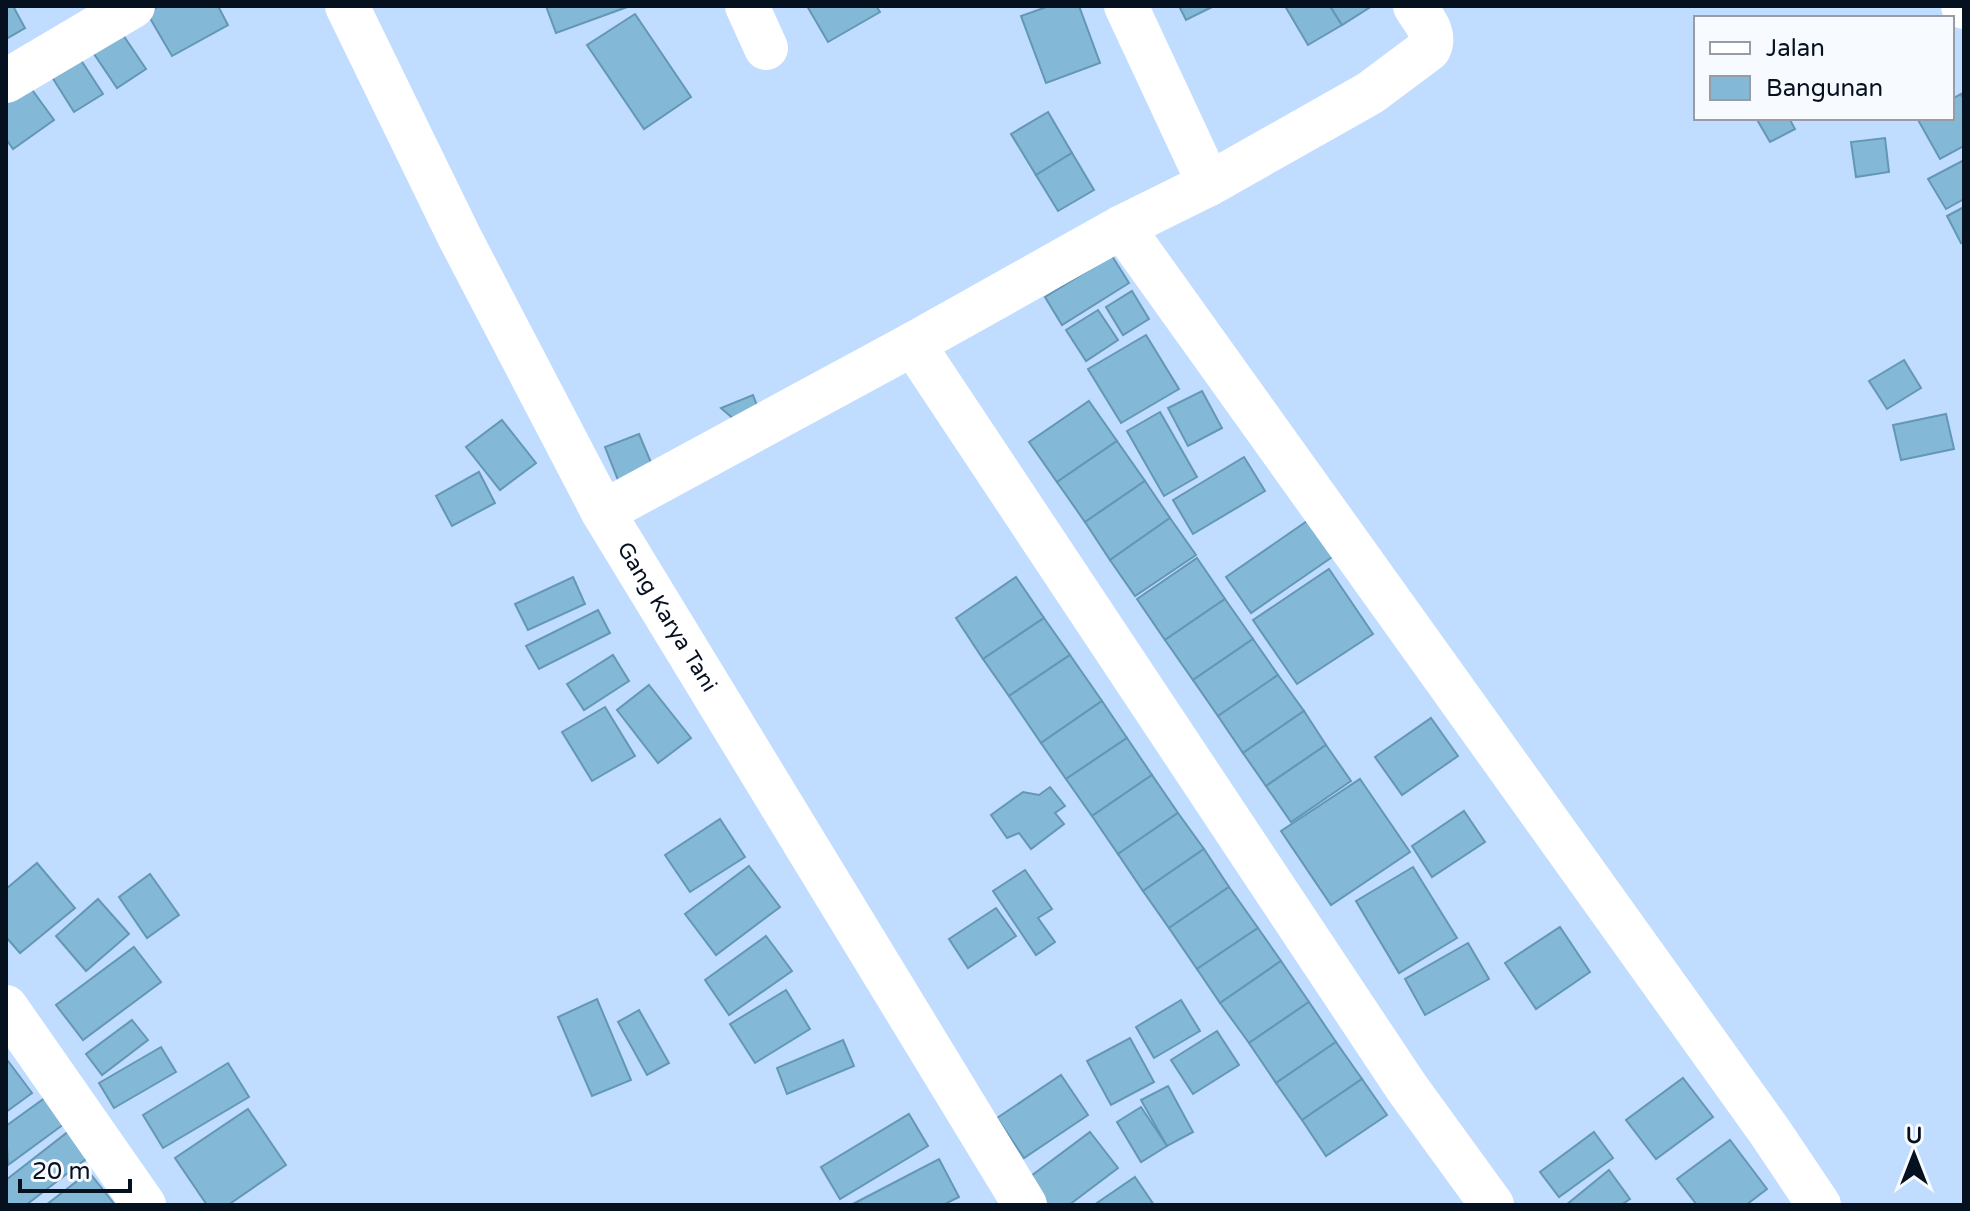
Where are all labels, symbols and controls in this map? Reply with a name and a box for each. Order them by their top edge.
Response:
legend [1694,16,1954,120]
text: Jalan [1766,34,1825,63]
text: Bangunan [1766,74,1883,103]
street label: Gang Karya Tani [612,537,722,696]
north arrow [1874,1115,1954,1195]
text: U [1906,1123,1922,1149]
scale bar [20,1143,130,1193]
text: 20 m [32,1157,90,1186]

